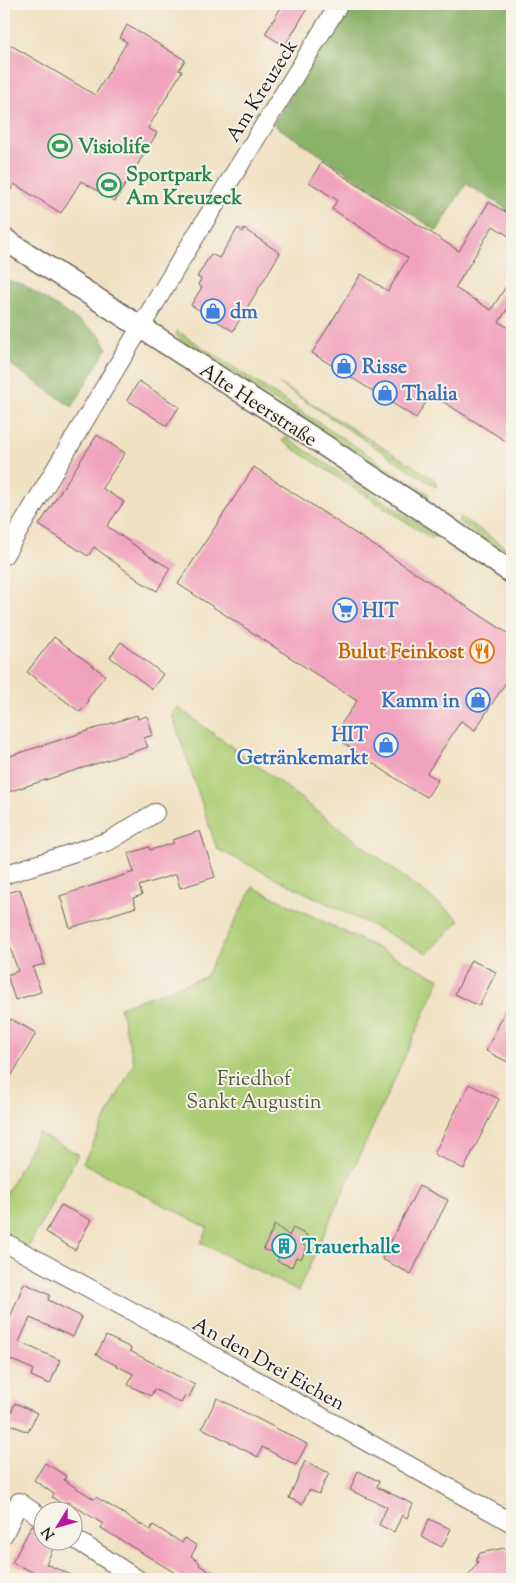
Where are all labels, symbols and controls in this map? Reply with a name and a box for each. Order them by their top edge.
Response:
street label: Am Kreuzeck [220,34,306,148]
sports icon: Visiolife [47,133,73,159]
place label: Visiolife [78,134,150,163]
place label: Sportpark Am Kreuzeck [126,162,242,214]
sports icon: Sportpark Am Kreuzeck [96,172,122,198]
shop icon: dm [200,298,226,324]
place label: dm [230,299,258,328]
shop icon: Risse [331,353,357,379]
place label: Risse [362,354,407,383]
street label: Alte Heerstraße [193,357,322,455]
shop icon: Thalia [372,380,398,406]
place label: Thalia [402,381,458,410]
supermarket icon: HIT [332,597,358,623]
place label: HIT [362,598,399,627]
restaurant icon: Bulut Feinkost [469,638,495,664]
place label: Bulut Feinkost [338,639,464,668]
shop icon: Kamm in [465,687,491,713]
place label: Kamm in [381,688,460,717]
place label: HIT Getränkemarkt [237,722,369,774]
shop icon: HIT Getränkemarkt [373,732,399,758]
park label: Friedhof Sankt Augustin [186,1066,322,1118]
building icon: Trauerhalle [271,1233,297,1259]
place label: Trauerhalle [302,1234,400,1263]
street label: An den Drei Eichen [186,1311,350,1419]
north arrow [32,1500,82,1550]
text: N [38,1522,61,1543]

